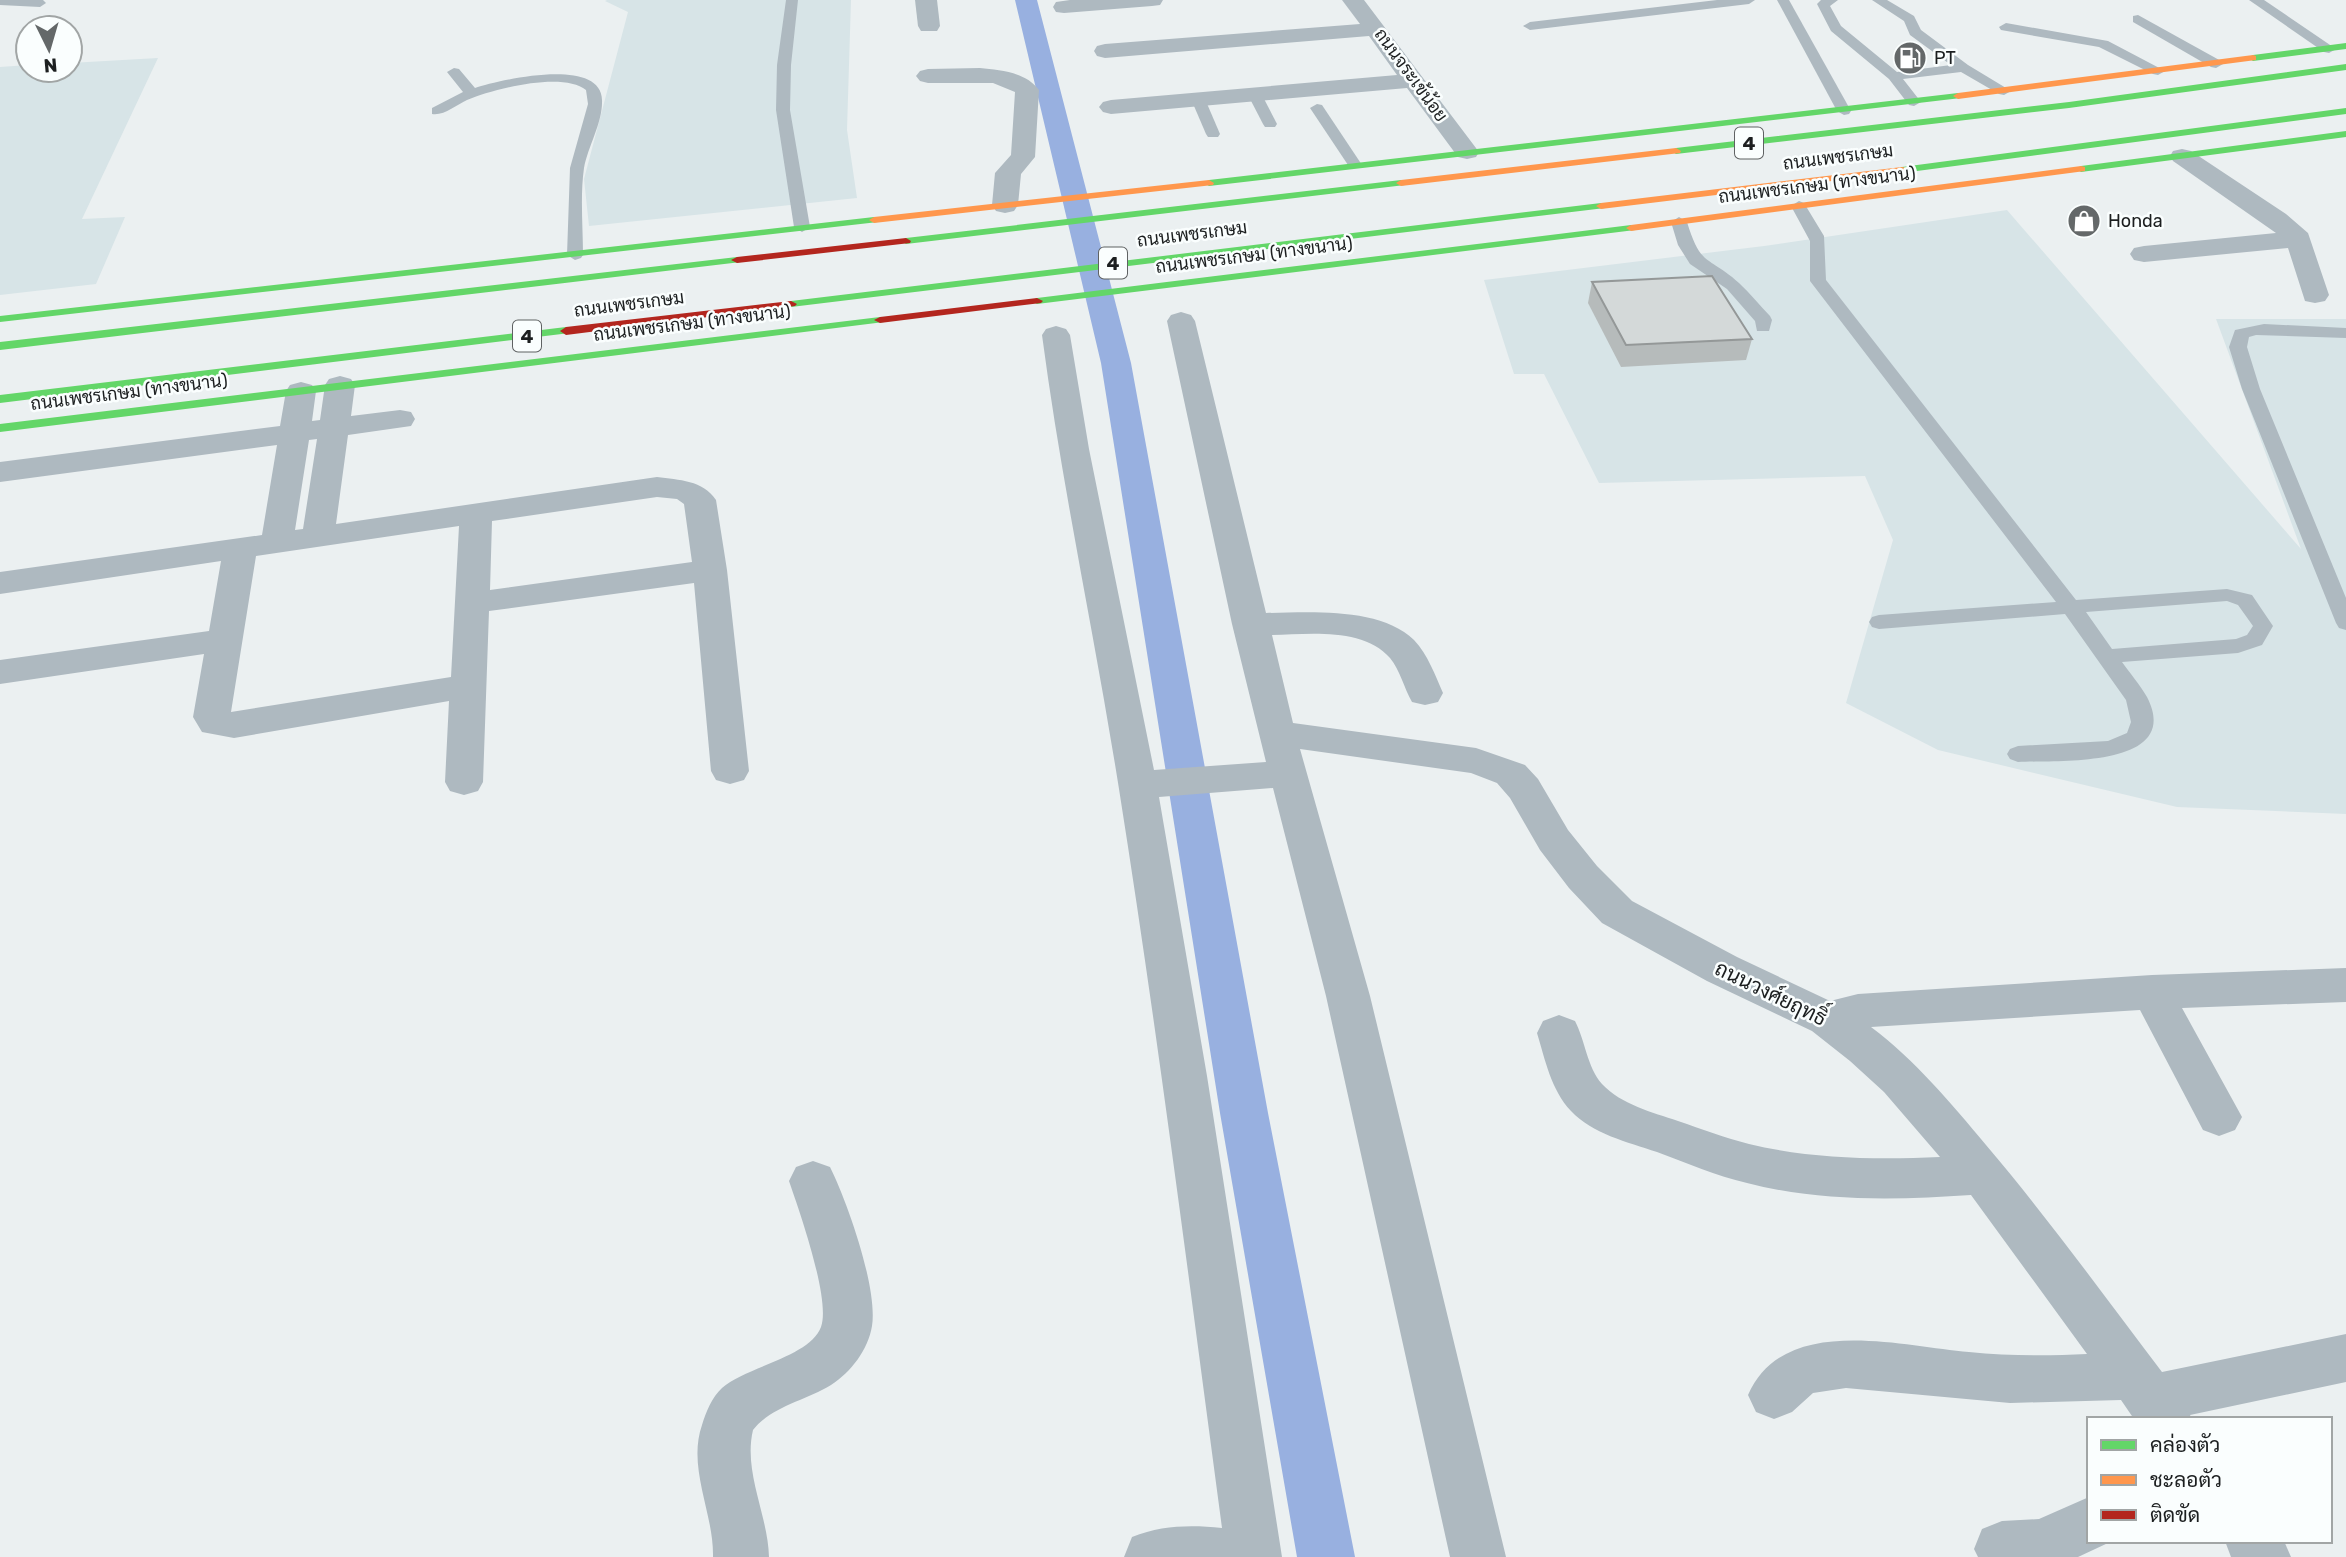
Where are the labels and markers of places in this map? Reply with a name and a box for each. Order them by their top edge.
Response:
fuel station icon: PT [1891,39,1929,77]
place label: PT [1934,47,1956,69]
shop icon: Honda [2065,202,2103,240]
place label: Honda [2108,210,2163,232]

